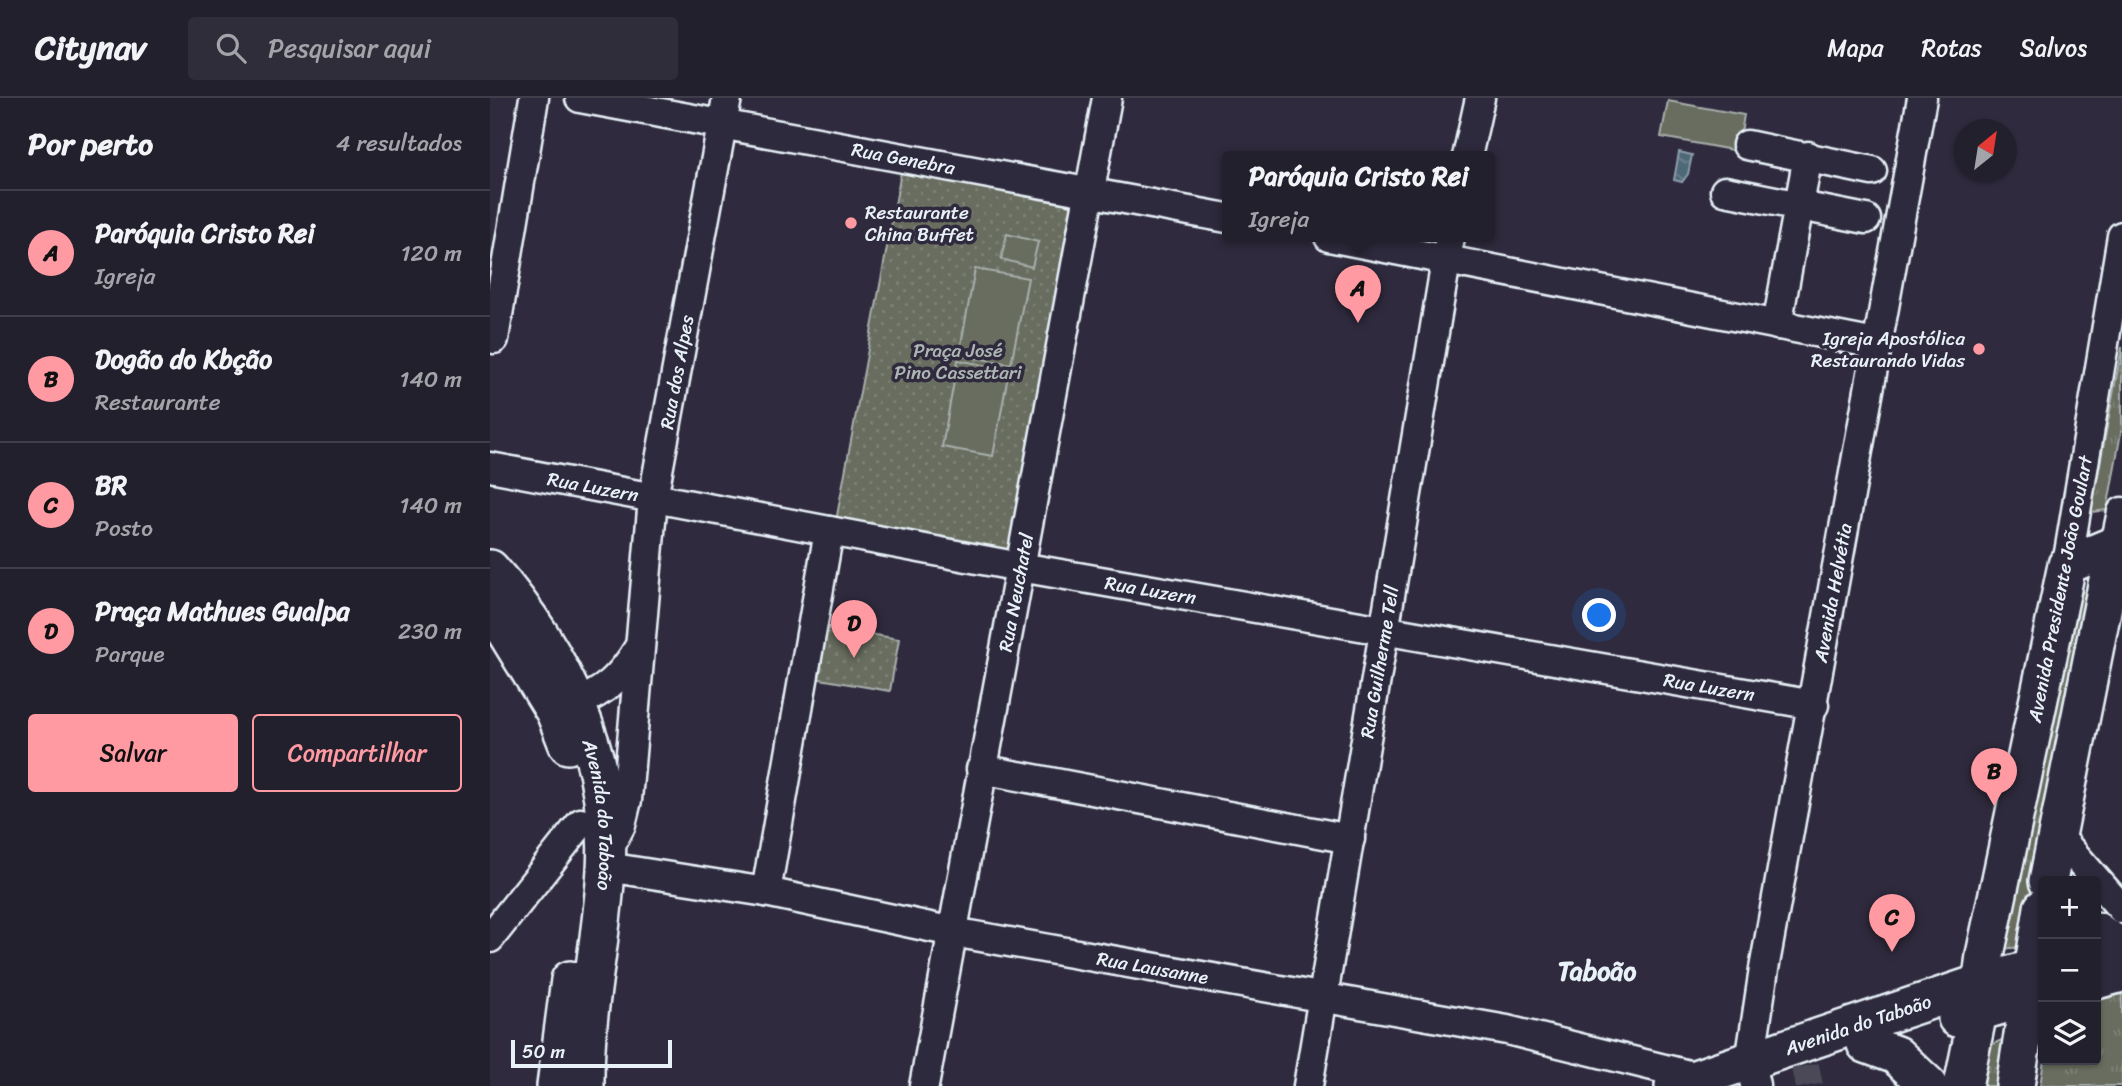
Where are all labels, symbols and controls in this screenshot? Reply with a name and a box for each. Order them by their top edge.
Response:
search box [188,17,678,80]
text: Citynav [35,19,146,77]
text: Pesquisar aqui [268,25,431,71]
text: Mapa [1827,27,1884,69]
text: Rotas [1922,27,1982,69]
text: Salvos [2020,27,2087,69]
icon: search [212,29,250,67]
text: Por perto [28,117,153,171]
north arrow [1954,119,2017,182]
text: 4 resultados [336,123,462,164]
street label: Rua Genebra [849,132,958,184]
popup [1222,151,1495,242]
text: Paróquia Cristo Rei [1249,153,1468,199]
place label: Restaurante China Buffet [865,196,974,251]
text: Igreja [1249,199,1309,240]
text: Paróquia Cristo Rei [95,210,315,256]
marker: Restaurante China Buffet [843,215,859,231]
text: A [43,233,59,274]
text: 120 m [401,233,462,274]
text: Igreja [95,256,155,297]
pin: A [1335,265,1381,323]
street label: Rua dos Alpes [650,312,703,432]
place label: Igreja Apostólica Restaurando Vidas [1811,322,1965,377]
park label: Praça José Pino Cassettari [894,334,1023,389]
text: Dogão do Kbção [95,336,272,382]
marker: Igreja Apostólica Restaurando Vidas [1971,341,1987,357]
text: B [44,359,58,400]
text: 140 m [400,359,462,400]
text: Restaurante [95,382,221,423]
street label: Avenida Presidente João Goulart [2018,451,2102,726]
text: BR [95,462,127,508]
street label: Rua Luzern [545,462,642,511]
text: C [44,485,58,526]
text: 140 m [400,485,462,526]
text: Posto [95,508,153,549]
street label: Avenida Helvétia [1803,520,1861,666]
street label: Rua Neuchatel [988,530,1043,655]
street label: Rua Luzern [1102,566,1199,614]
street label: Rua Guilherme Tell [1350,582,1408,741]
text: Praça Mathues Gualpa [95,588,350,634]
your location [1582,598,1616,632]
pin: D [831,600,877,658]
text: D [44,611,58,652]
text: 230 m [398,611,462,652]
text: Parque [95,634,165,675]
street label: Rua Luzern [1661,663,1758,711]
button: Salvar [28,714,238,792]
button: Compartilhar [252,714,462,792]
street label: Avenida do Taboão [573,734,623,892]
pin: B [1971,748,2017,806]
map controls [2038,876,2101,1065]
button: + [2038,876,2101,939]
pin: C [1869,894,1915,952]
button: − [2038,939,2101,1002]
street label: Rua Lausanne [1094,941,1211,993]
district label: Taboão [1558,948,1636,994]
street label: Avenida do Taboão [1779,984,1936,1065]
button: layers [2038,1002,2101,1065]
text: 50 m [522,1035,565,1068]
scale bar [511,1037,672,1069]

